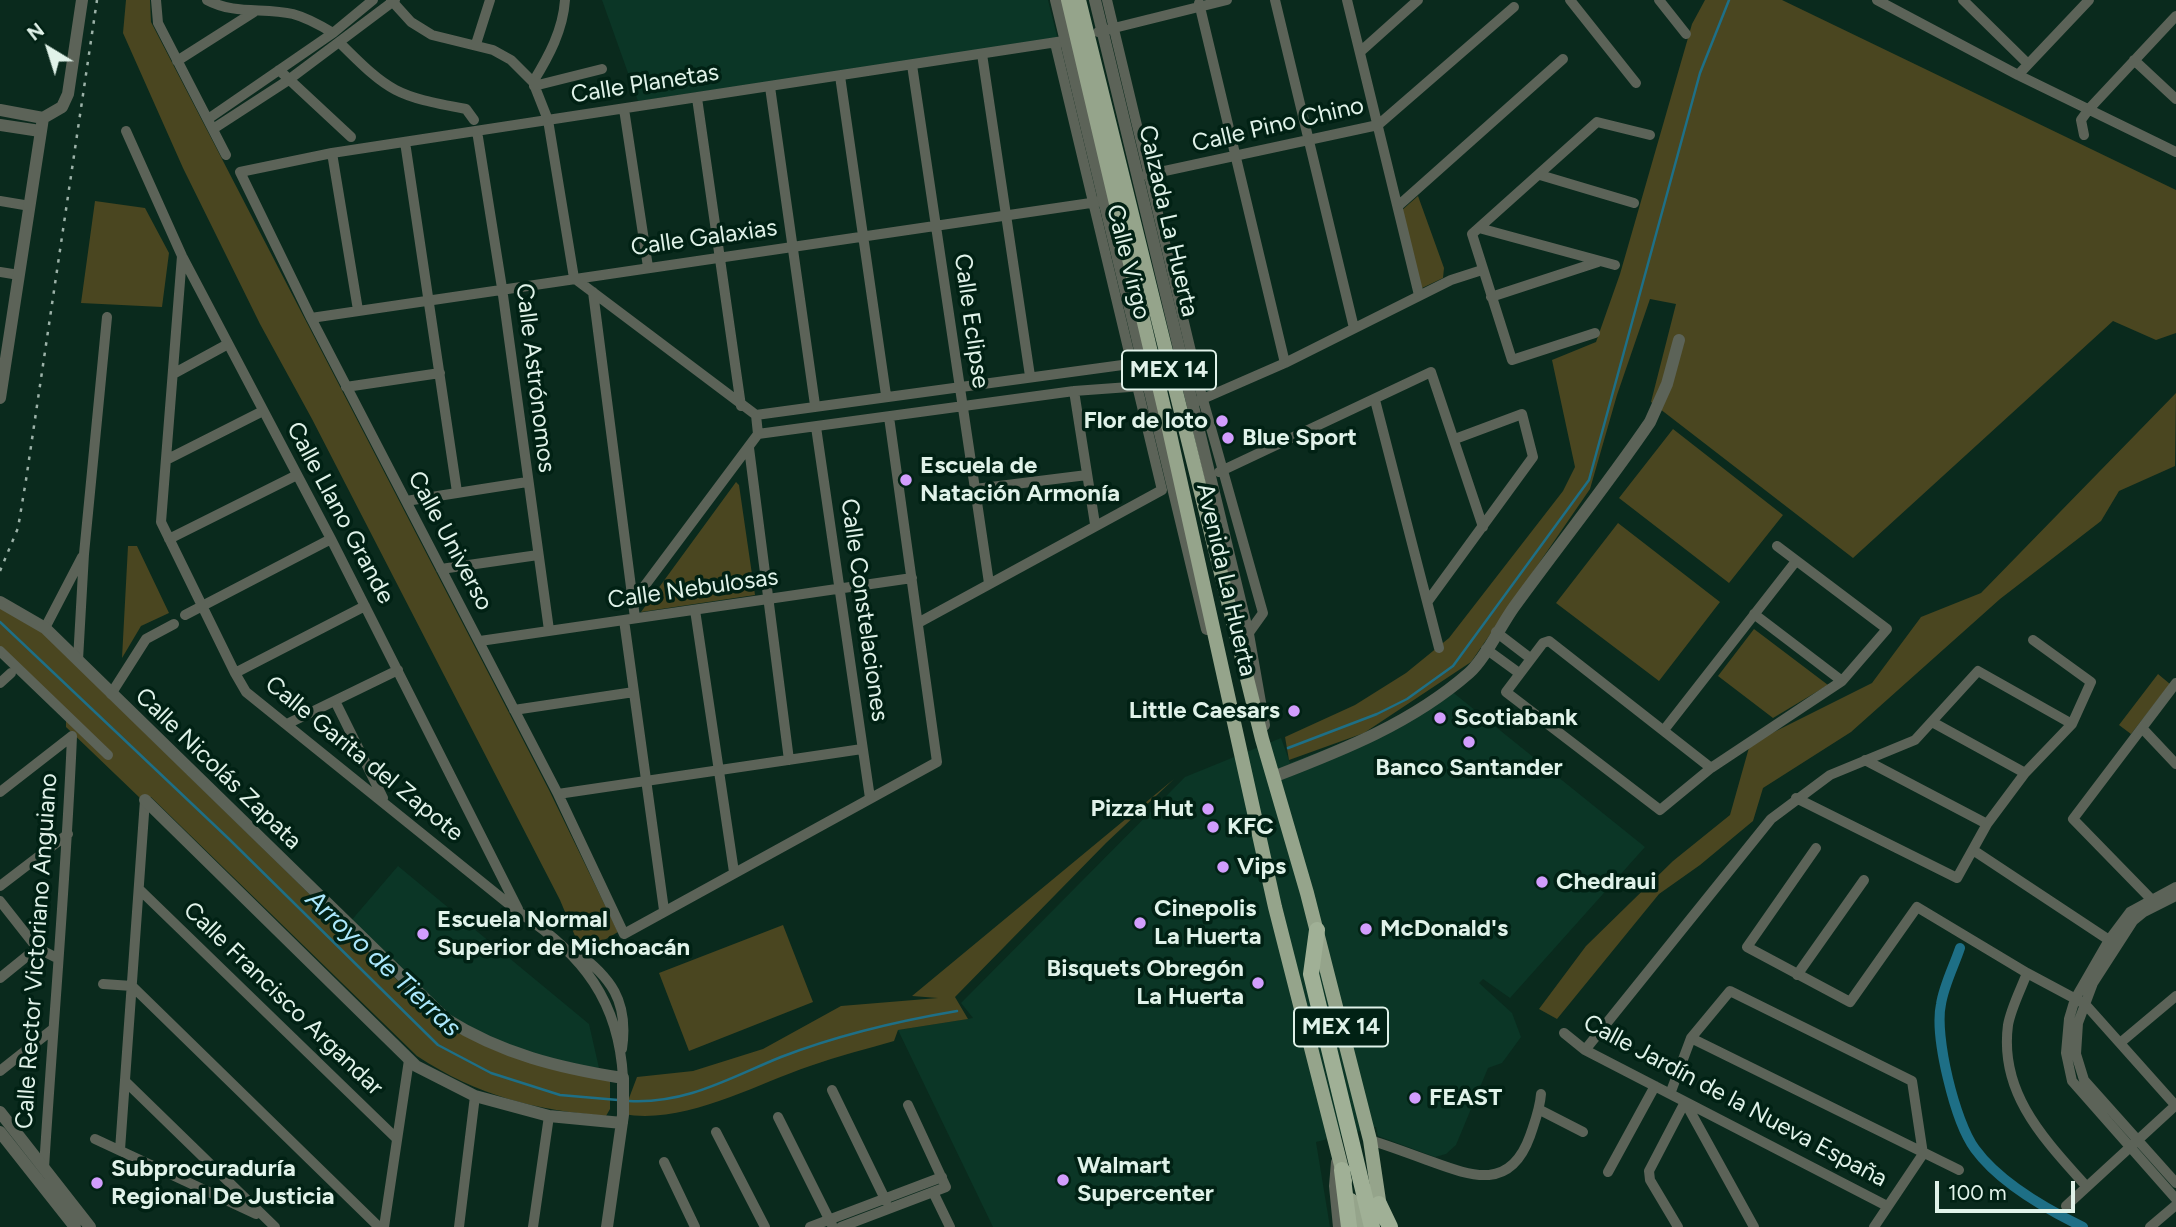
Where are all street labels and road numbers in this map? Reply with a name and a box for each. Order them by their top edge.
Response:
street label: Calle Planetas [569,58,721,110]
street label: Calle Pino Chino [1189,91,1367,159]
street label: Calzada La Huerta [1132,122,1204,320]
street label: Calle Virgo [1100,202,1156,322]
street label: Calle Galaxias [629,213,779,263]
street label: Calle Eclipse [947,252,995,390]
street label: Calle Astrónomos [509,282,561,474]
road number: MEX 14 [1122,350,1216,390]
street label: Calle Llano Grande [280,417,400,609]
street label: Calle Universo [401,466,499,616]
street label: Avenida La Huerta [1190,481,1262,679]
street label: Calle Constelaciones [834,497,894,723]
street label: Calle Nebulosas [606,563,780,615]
street label: Calle Garita del Zapote [259,670,469,848]
street label: Calle Nicolás Zapata [129,682,307,856]
street label: Calle Rector Victoriano Anguiano [10,772,64,1130]
street label: Calle Francisco Argandar [177,896,389,1102]
road number: MEX 14 [1294,1008,1388,1046]
street label: Calle Jardín de la Nueva España [1578,1008,1892,1194]

